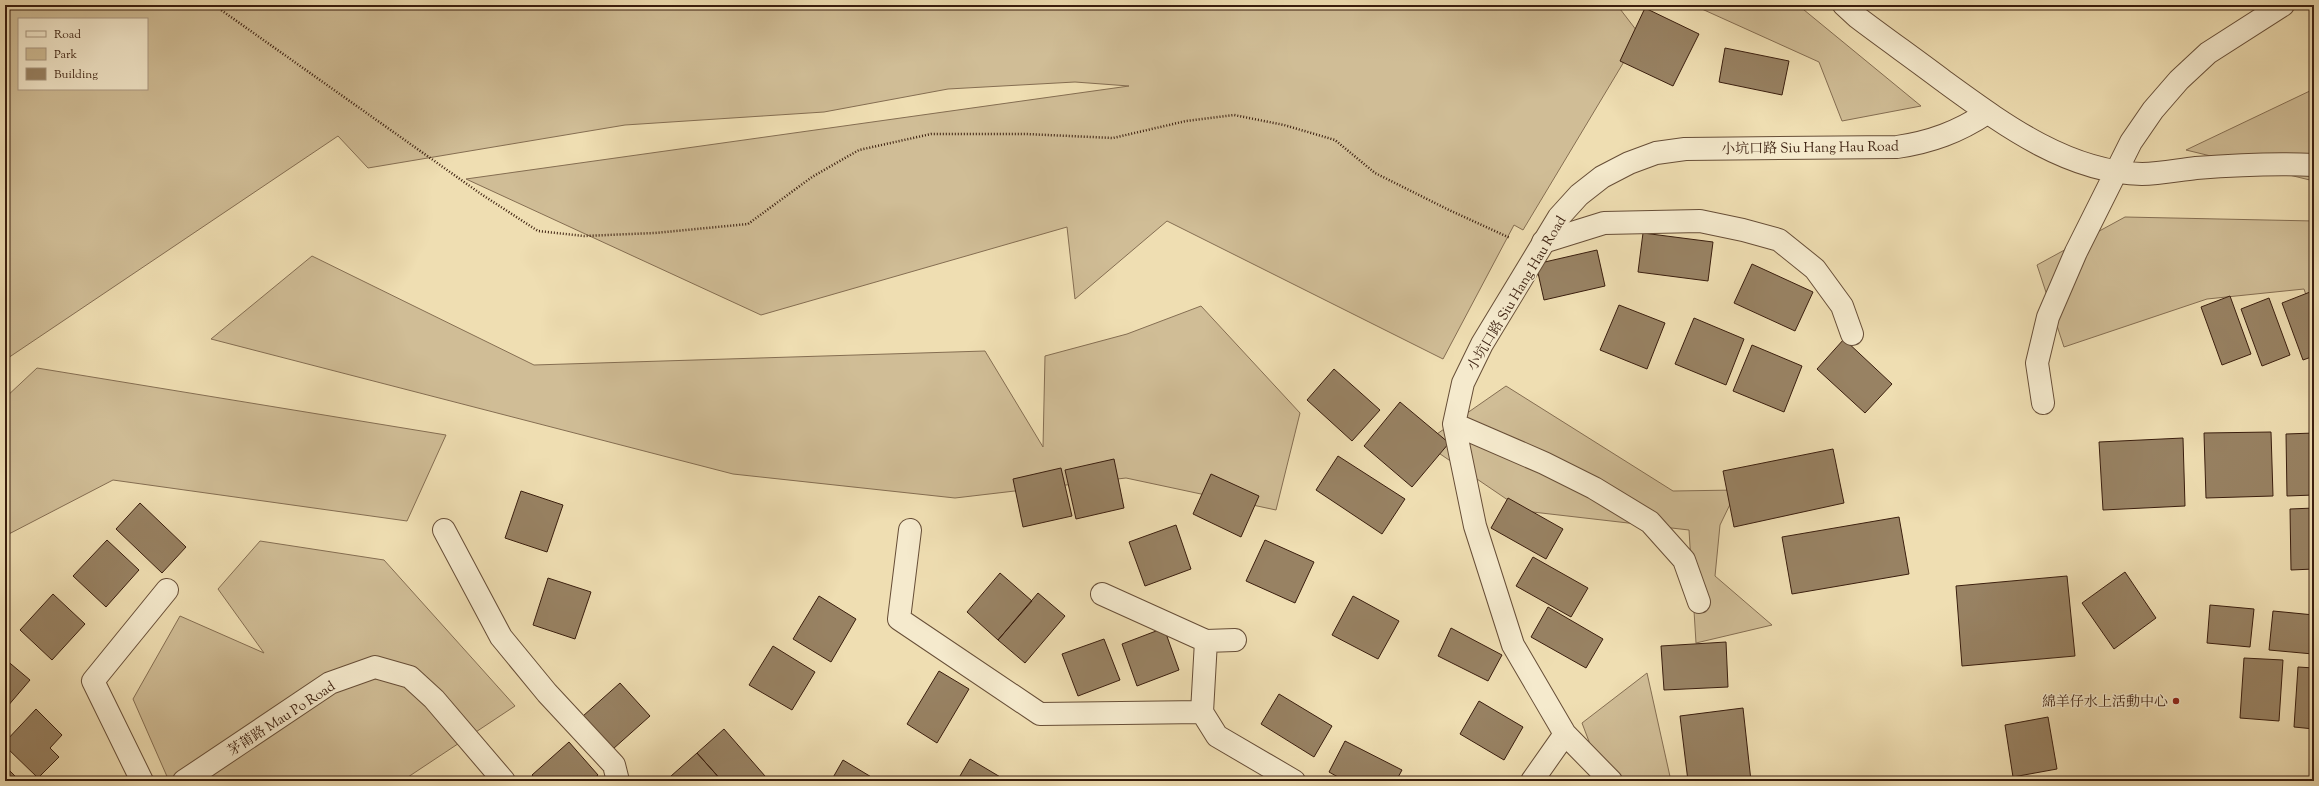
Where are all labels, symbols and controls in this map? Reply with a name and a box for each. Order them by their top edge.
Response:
legend [18,18,148,90]
text: Road [54,26,81,44]
text: Park [54,46,77,64]
text: Building [54,66,98,84]
street label: 小坑口路 Siu Hang Hau Road [1721,137,1899,161]
street label: 小坑口路 Siu Hang Hau Road [1463,213,1572,375]
street label: 茅莆路 Mau Po Road [224,677,340,762]
place label: 綿羊仔水上活動中心 [2042,693,2168,713]
marker: 綿羊仔水上活動中心 [2171,696,2181,706]

